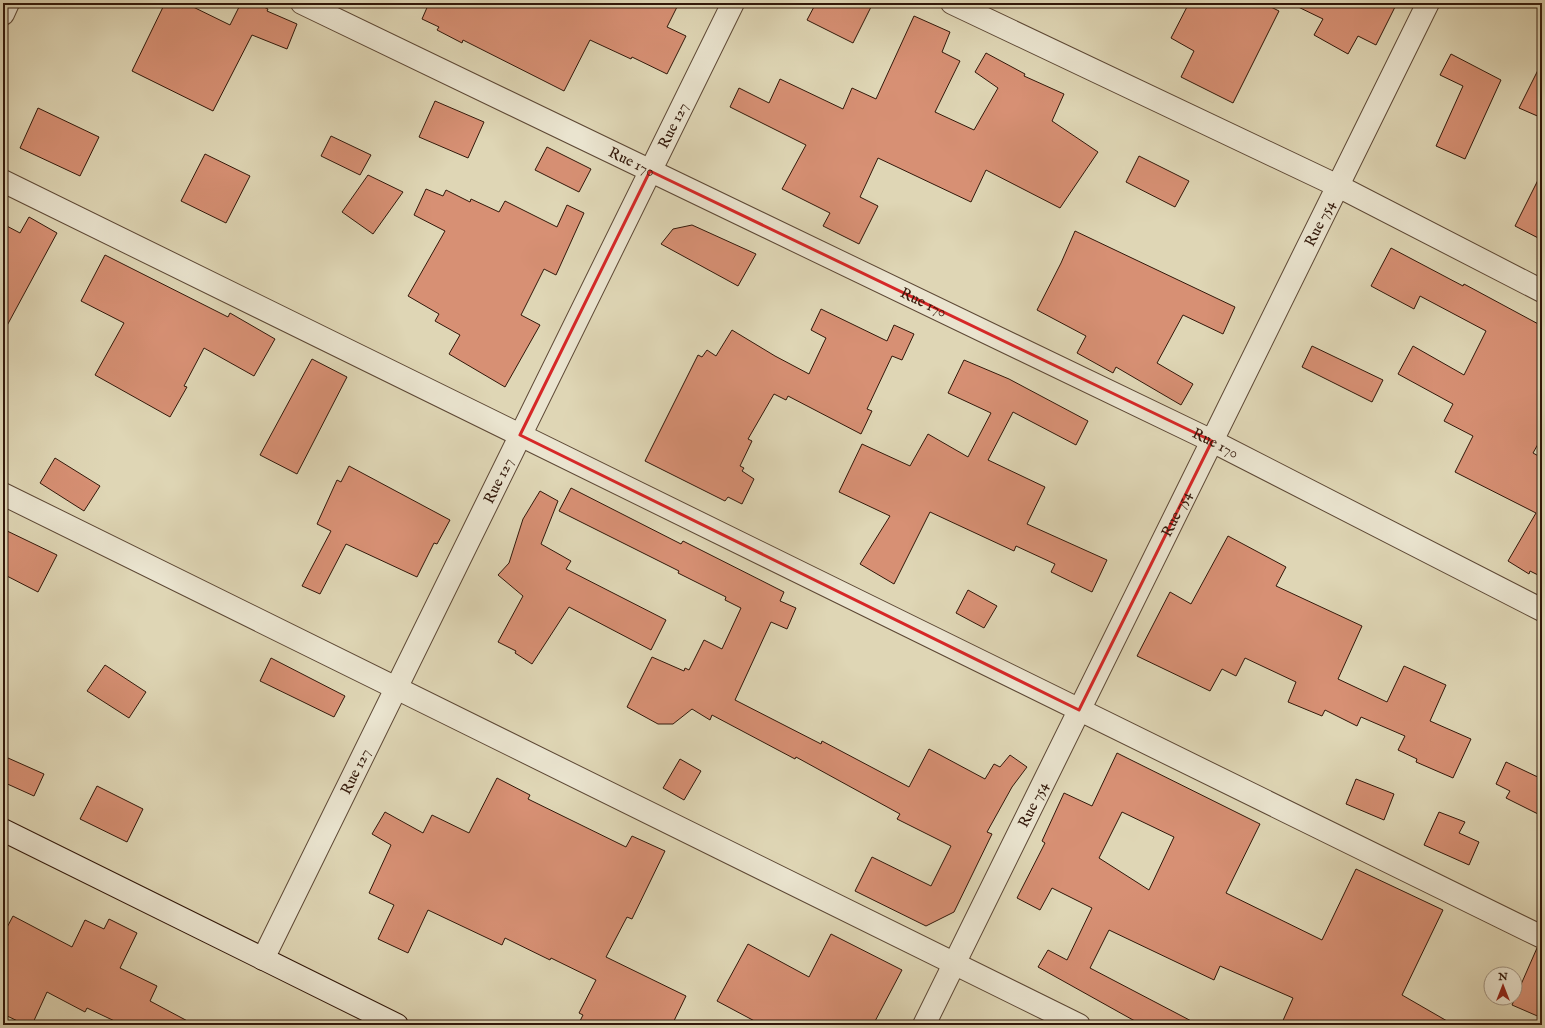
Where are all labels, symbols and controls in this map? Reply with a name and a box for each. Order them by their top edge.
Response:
street label: Rue 127 [654,99,692,151]
street label: Rue 170 [605,142,658,181]
street label: Rue 754 [1300,196,1339,249]
street label: Rue 170 [897,283,950,322]
street label: Rue 170 [1189,424,1242,463]
street label: Rue 127 [479,455,517,507]
street label: Rue 754 [1157,487,1196,540]
street label: Rue 127 [336,745,374,798]
street label: Rue 754 [1013,778,1052,831]
north arrow [1483,966,1523,1006]
text: N [1497,970,1508,984]

